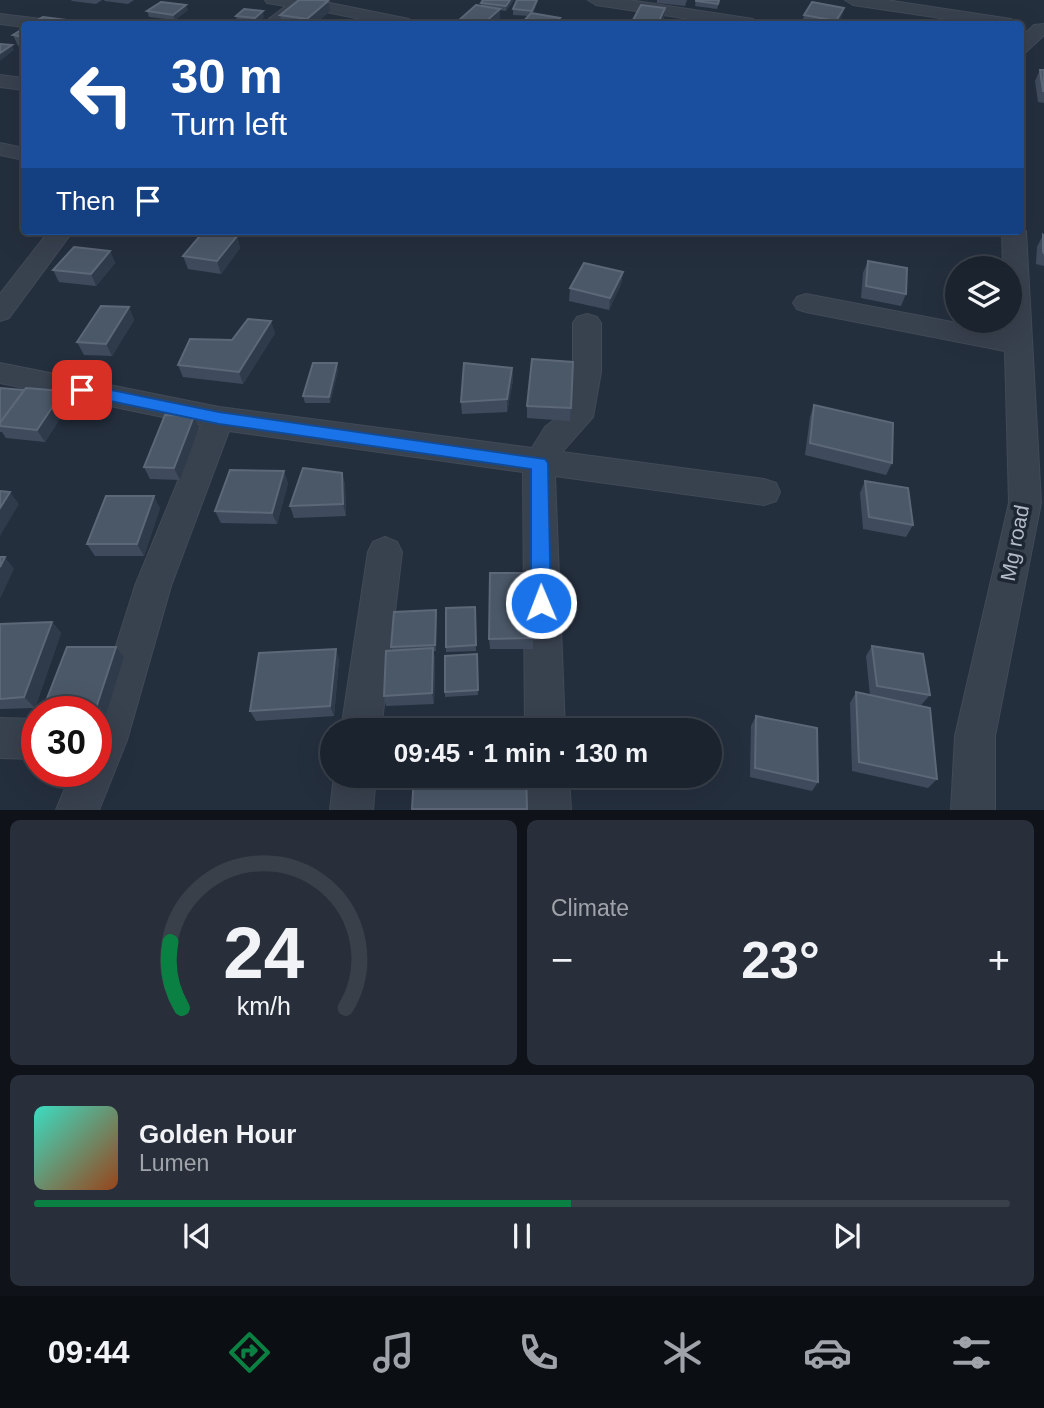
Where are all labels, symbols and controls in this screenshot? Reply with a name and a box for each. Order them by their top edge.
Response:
icon: left [56,49,147,140]
text: 30 m [171,49,283,103]
text: Turn left [171,106,287,142]
icon: arrive [129,182,167,220]
text: Then [56,186,115,216]
map controls [945,256,1022,333]
button: layers [945,256,1022,333]
pin [52,360,112,420]
icon: arrive [63,371,101,409]
street label: Mg road [996,503,1033,583]
position arrow [504,566,578,640]
speed limit sign: 30 [21,696,112,787]
text: 09:45 · 1 min · 130 m [394,738,648,768]
text: Climate [551,895,629,921]
text: 24 [223,913,304,994]
text: 23° [741,931,820,989]
text: − [551,939,573,981]
text: + [988,939,1010,981]
text: km/h [236,992,291,1020]
text: Golden Hour [139,1119,296,1149]
text: Lumen [139,1150,209,1176]
icon: previous [178,1217,216,1255]
icon: pause [503,1217,541,1255]
icon: next [828,1217,866,1255]
icon: directions [225,1328,274,1377]
icon: music [369,1328,418,1377]
icon: phone [514,1328,563,1377]
icon: climate [658,1328,707,1377]
icon: car [803,1328,852,1377]
icon: filters [947,1328,996,1377]
text: 09:44 [48,1334,130,1370]

